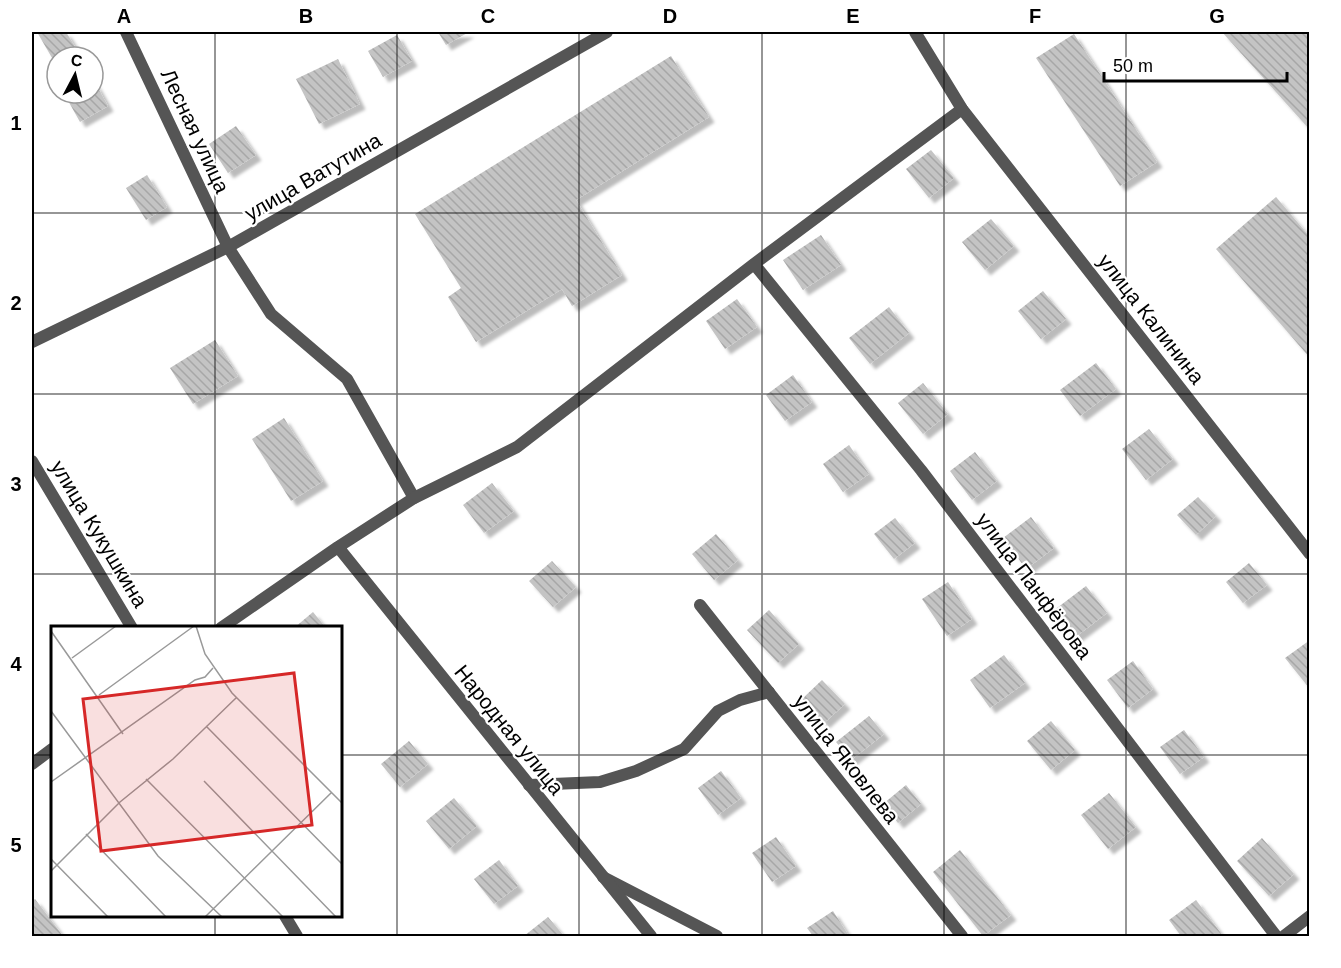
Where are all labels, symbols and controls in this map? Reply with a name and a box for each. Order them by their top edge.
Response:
text: A [117,5,131,27]
text: B [299,5,313,27]
text: C [481,5,495,27]
text: D [663,5,677,27]
text: E [846,5,860,27]
text: F [1029,5,1041,27]
text: G [1209,5,1225,27]
north arrow [45,45,105,105]
scale bar [1104,45,1287,83]
text: С [70,51,84,70]
text: 50 m [1113,56,1153,76]
street label: Лесная улица [157,65,234,197]
text: 1 [10,112,22,134]
street label: улица Ватутина [240,128,385,225]
street label: улица Калинина [1094,249,1209,388]
text: 2 [10,292,22,314]
street label: улица Кукушкина [46,456,153,612]
text: 3 [10,473,22,495]
street label: улица Панфёрова [972,508,1097,663]
inset map [51,626,342,917]
text: 4 [10,653,22,675]
street label: Народная улица [450,660,569,799]
street label: улица Яковлева [789,690,904,828]
text: 5 [10,834,22,856]

